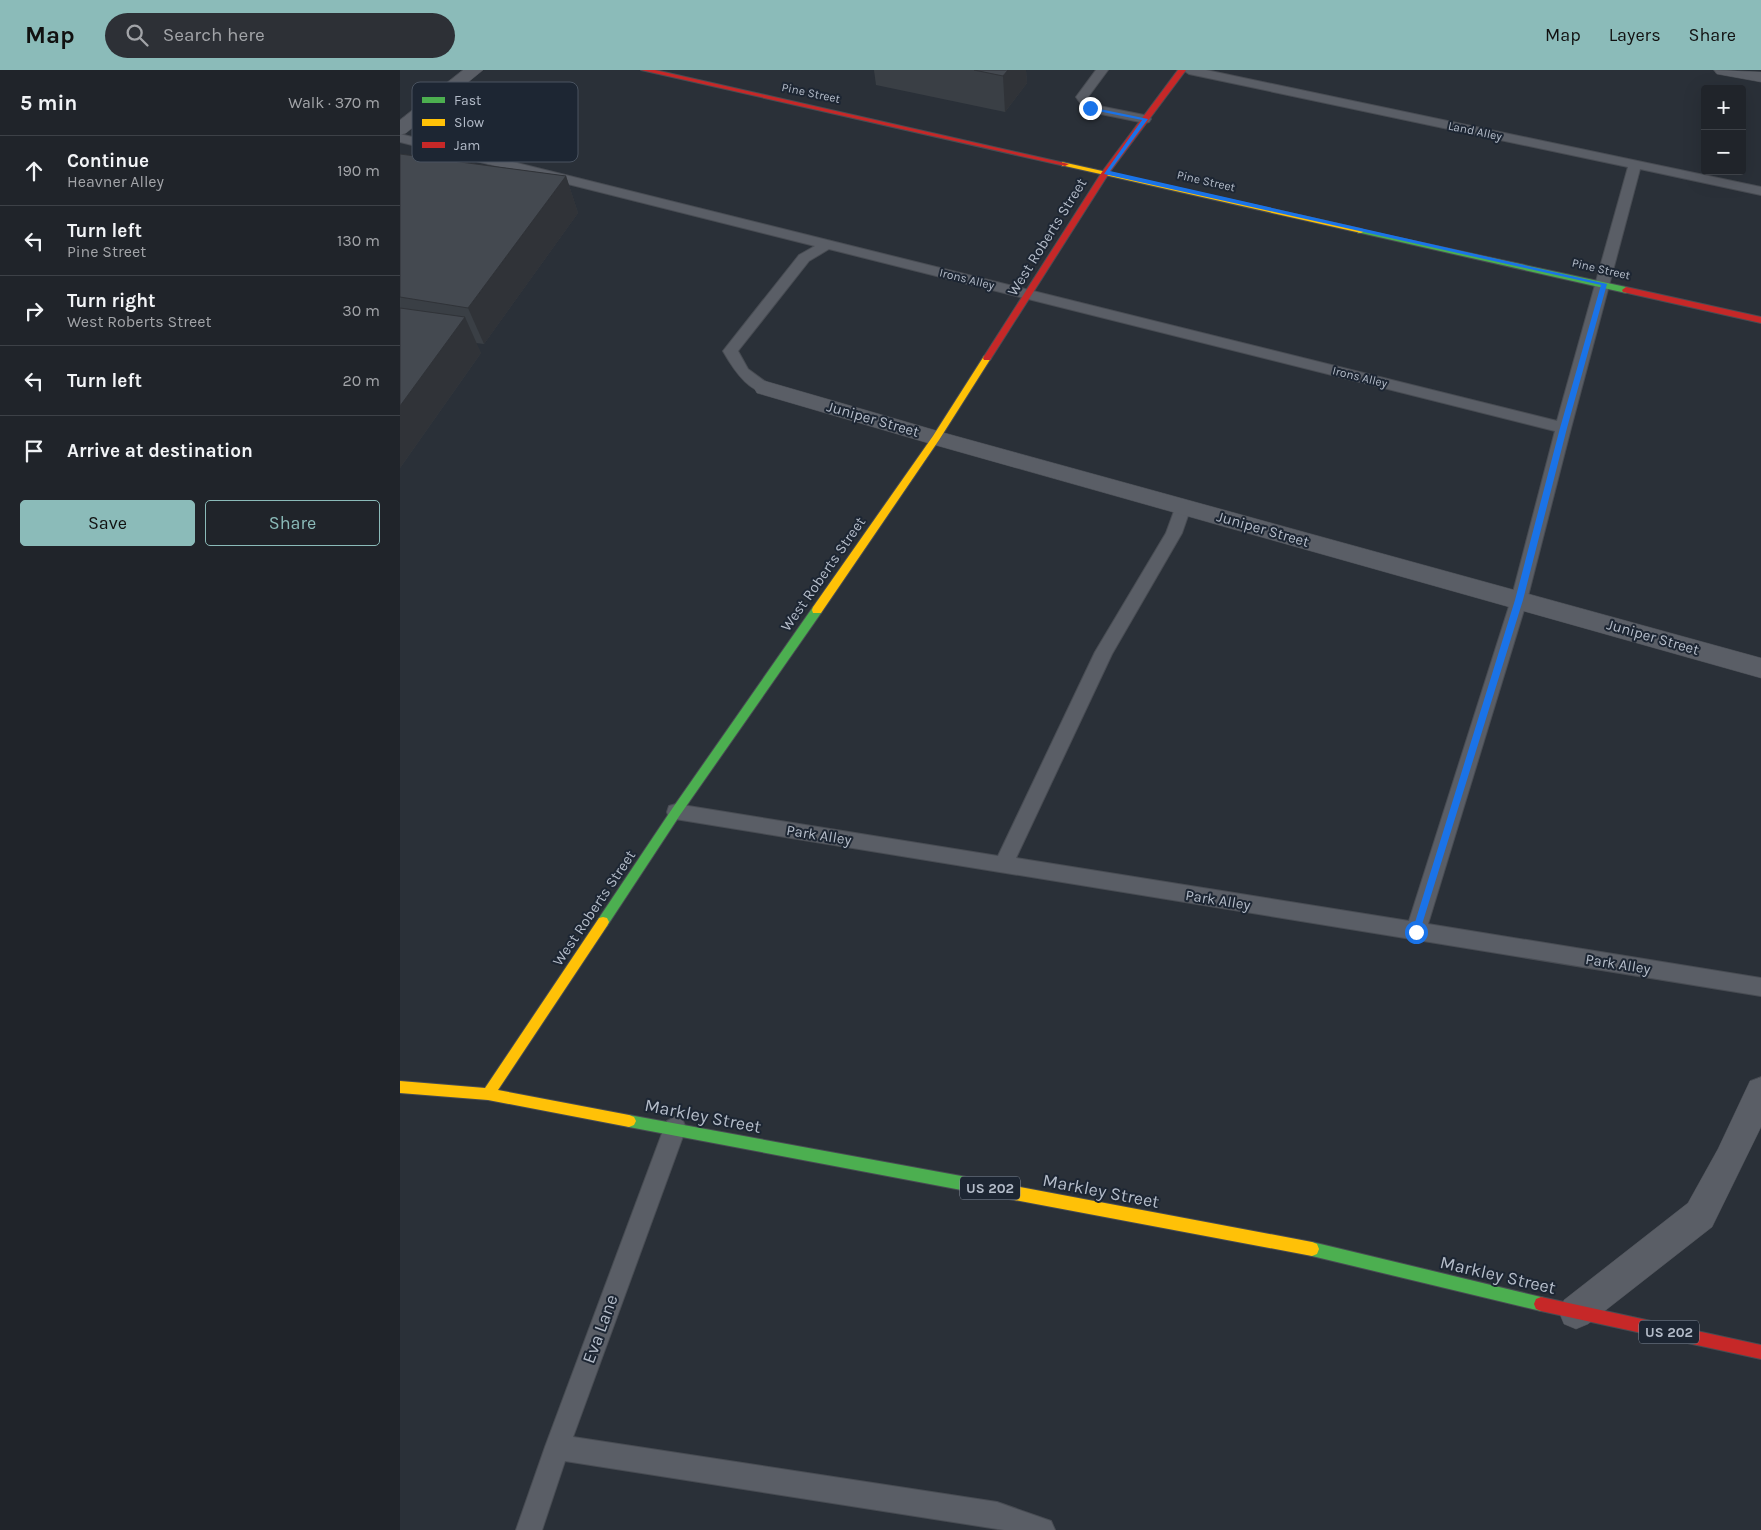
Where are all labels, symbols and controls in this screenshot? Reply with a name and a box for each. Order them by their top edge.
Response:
search box [105,13,455,58]
text: Map [25,21,75,49]
icon: search [123,21,151,49]
text: Search here [163,24,265,46]
text: Map [1545,24,1581,46]
text: Layers [1609,24,1661,46]
text: Share [1689,24,1736,46]
street label: Pine Street [780,80,842,106]
legend [412,82,578,162]
map controls [1701,85,1746,175]
button: + [1701,85,1746,130]
text: 5 min [20,91,77,115]
text: Fast [454,92,481,109]
text: Walk · 370 m [288,93,380,112]
route end [1079,97,1102,120]
text: Slow [454,114,484,131]
street label: Land Alley [1447,118,1504,144]
button: − [1701,130,1746,175]
text: Jam [454,137,480,154]
text: Continue [67,150,149,172]
icon: ahead [20,157,48,185]
text: 190 m [337,161,380,180]
street label: Pine Street [1175,167,1237,195]
text: Heavner Alley [67,172,164,191]
street label: West Roberts Street [1003,175,1091,299]
text: Turn left [67,220,142,242]
icon: left [20,227,48,255]
text: 130 m [337,231,380,250]
text: Pine Street [67,242,146,261]
street label: Pine Street [1570,255,1632,283]
street label: Irons Alley [938,265,996,293]
text: Turn right [67,290,156,312]
icon: right [20,297,48,325]
text: 30 m [342,301,380,320]
text: West Roberts Street [67,312,211,331]
street label: Irons Alley [1331,363,1389,391]
icon: left [20,367,48,395]
text: Turn left [67,370,142,392]
text: 20 m [342,371,380,390]
street label: Juniper Street [825,397,922,441]
icon: arrive [20,437,48,465]
text: Arrive at destination [67,440,253,462]
button: Save [20,500,195,546]
button: Share [205,500,380,546]
street label: Juniper Street [1215,507,1312,551]
street label: West Roberts Street [777,513,869,635]
street label: Juniper Street [1605,615,1702,659]
street label: Park Alley [785,821,853,849]
street label: West Roberts Street [549,847,640,969]
street label: Park Alley [1184,886,1252,914]
route start [1405,921,1428,944]
street label: Park Alley [1584,950,1652,978]
street label: Markley Street [643,1094,763,1138]
street label: Markley Street [1041,1169,1161,1213]
road number: US 202 [960,1176,1020,1200]
street label: Markley Street [1438,1251,1558,1299]
street label: Eva Lane [577,1292,623,1366]
road number: US 202 [1639,1320,1699,1344]

